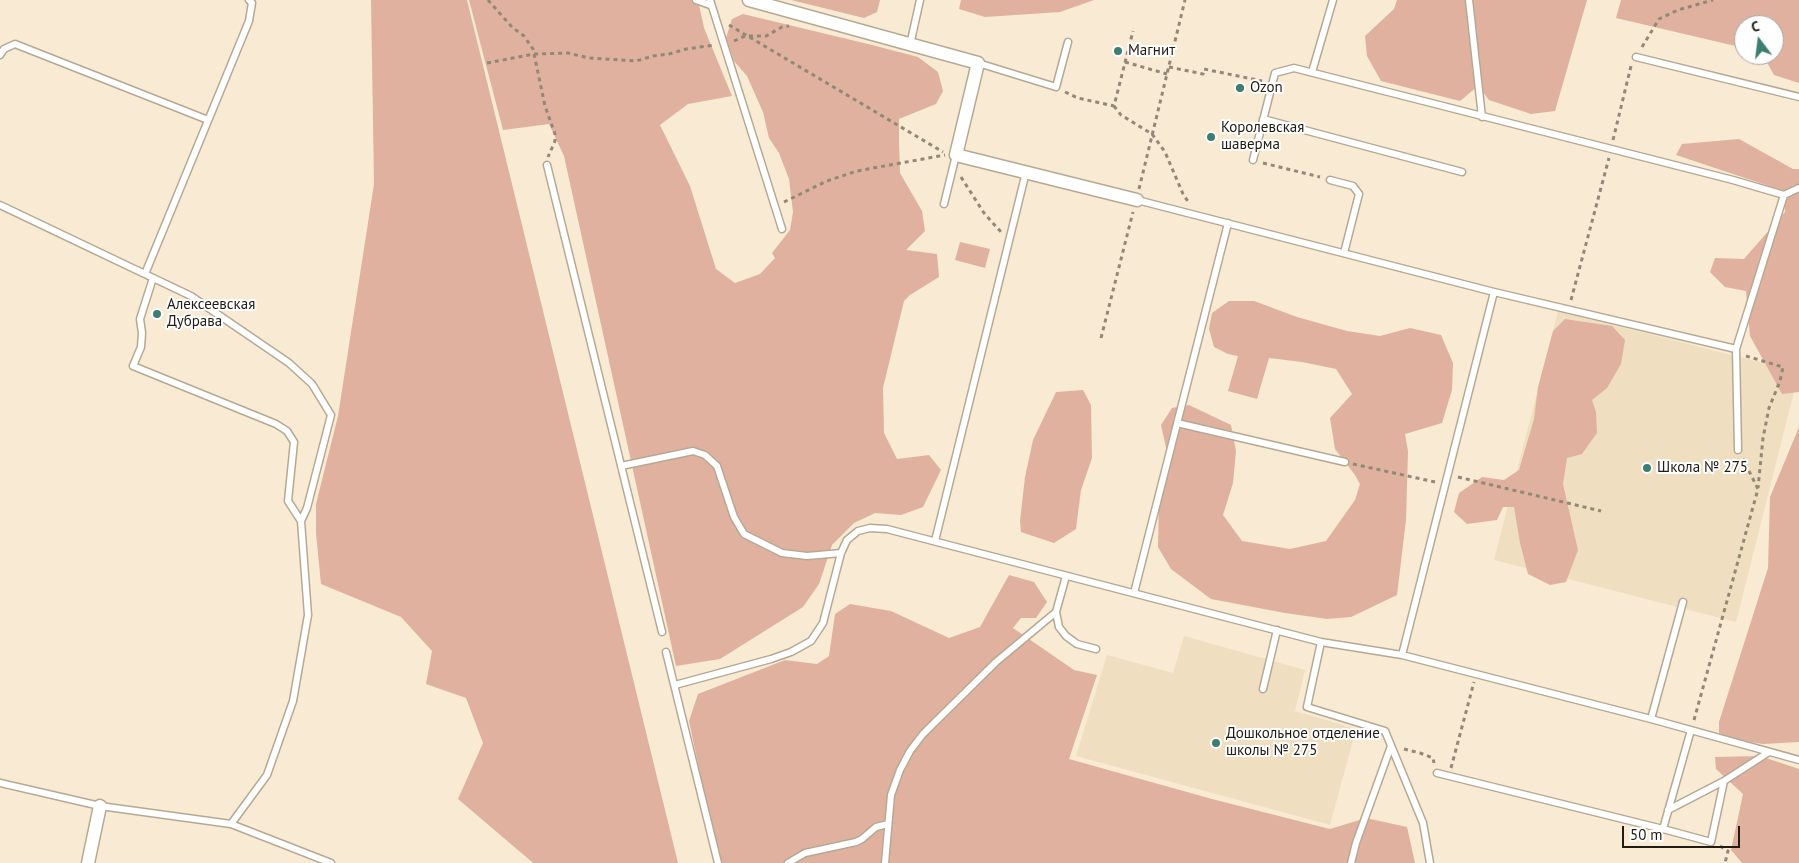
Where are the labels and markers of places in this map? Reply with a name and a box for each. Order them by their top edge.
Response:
place label: Магнит [1128,42,1175,60]
marker: Магнит [1112,45,1124,57]
place label: Ozon [1250,79,1283,97]
marker: Ozon [1234,82,1246,94]
place label: Королевская шаверма [1221,119,1304,154]
marker: Королевская шаверма [1205,131,1217,143]
place label: Алексеевская Дубрава [167,296,255,331]
marker: Алексеевская Дубрава [151,308,163,320]
place label: Школа № 275 [1657,459,1748,477]
marker: Школа № 275 [1641,462,1653,474]
place label: Дошкольное отделение школы № 275 [1226,725,1380,760]
marker: Дошкольное отделение школы № 275 [1210,737,1222,749]

